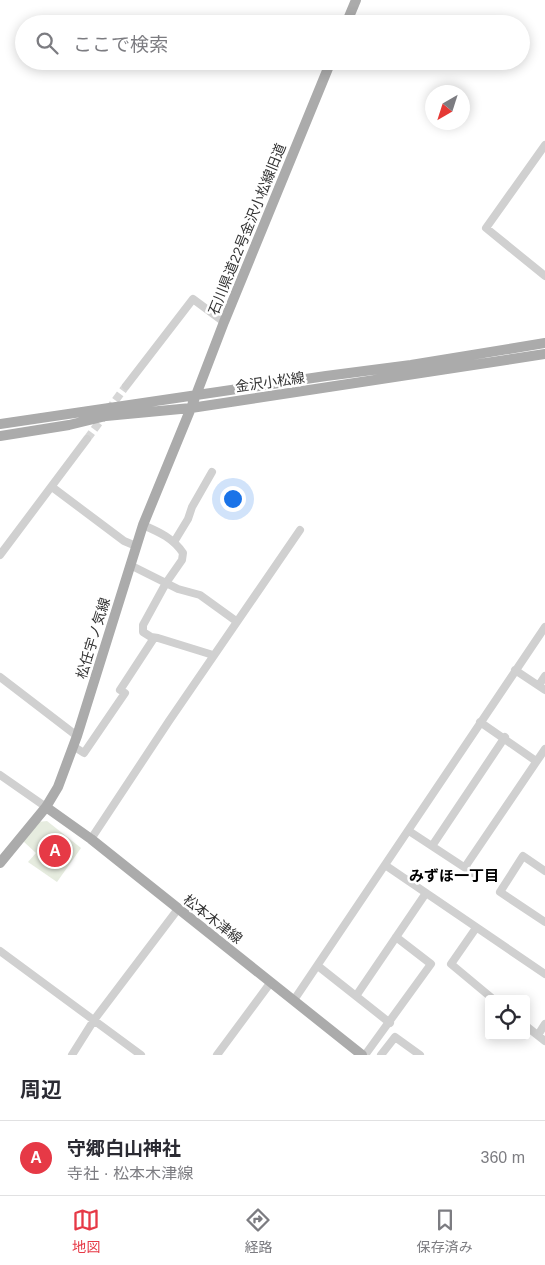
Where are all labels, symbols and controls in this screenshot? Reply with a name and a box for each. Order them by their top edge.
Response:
search box [15,15,530,70]
icon: search [33,29,61,57]
text: ここで検索 [73,34,168,55]
north arrow [425,85,470,130]
street label: 石川県道22号金沢小松線旧道 [205,141,289,317]
street label: 金沢小松線 [234,369,306,395]
your location [220,486,246,512]
street label: 松任宇ノ気線 [73,595,113,681]
pin: A [39,832,71,870]
district label: みずほ一丁目 [409,867,499,884]
street label: 松本木津線 [180,891,246,947]
map controls [485,995,530,1040]
button: locate [485,995,530,1040]
text: 周辺 [20,1078,62,1101]
text: 守郷白山神社 [67,1138,181,1159]
text: A [30,1149,42,1166]
text: 360 m [481,1149,525,1166]
text: 寺社 · 松本木津線 [67,1165,193,1182]
tab: 地図 [72,1206,100,1256]
tab: 経路 [244,1206,272,1256]
tab: 保存済み [417,1206,473,1256]

